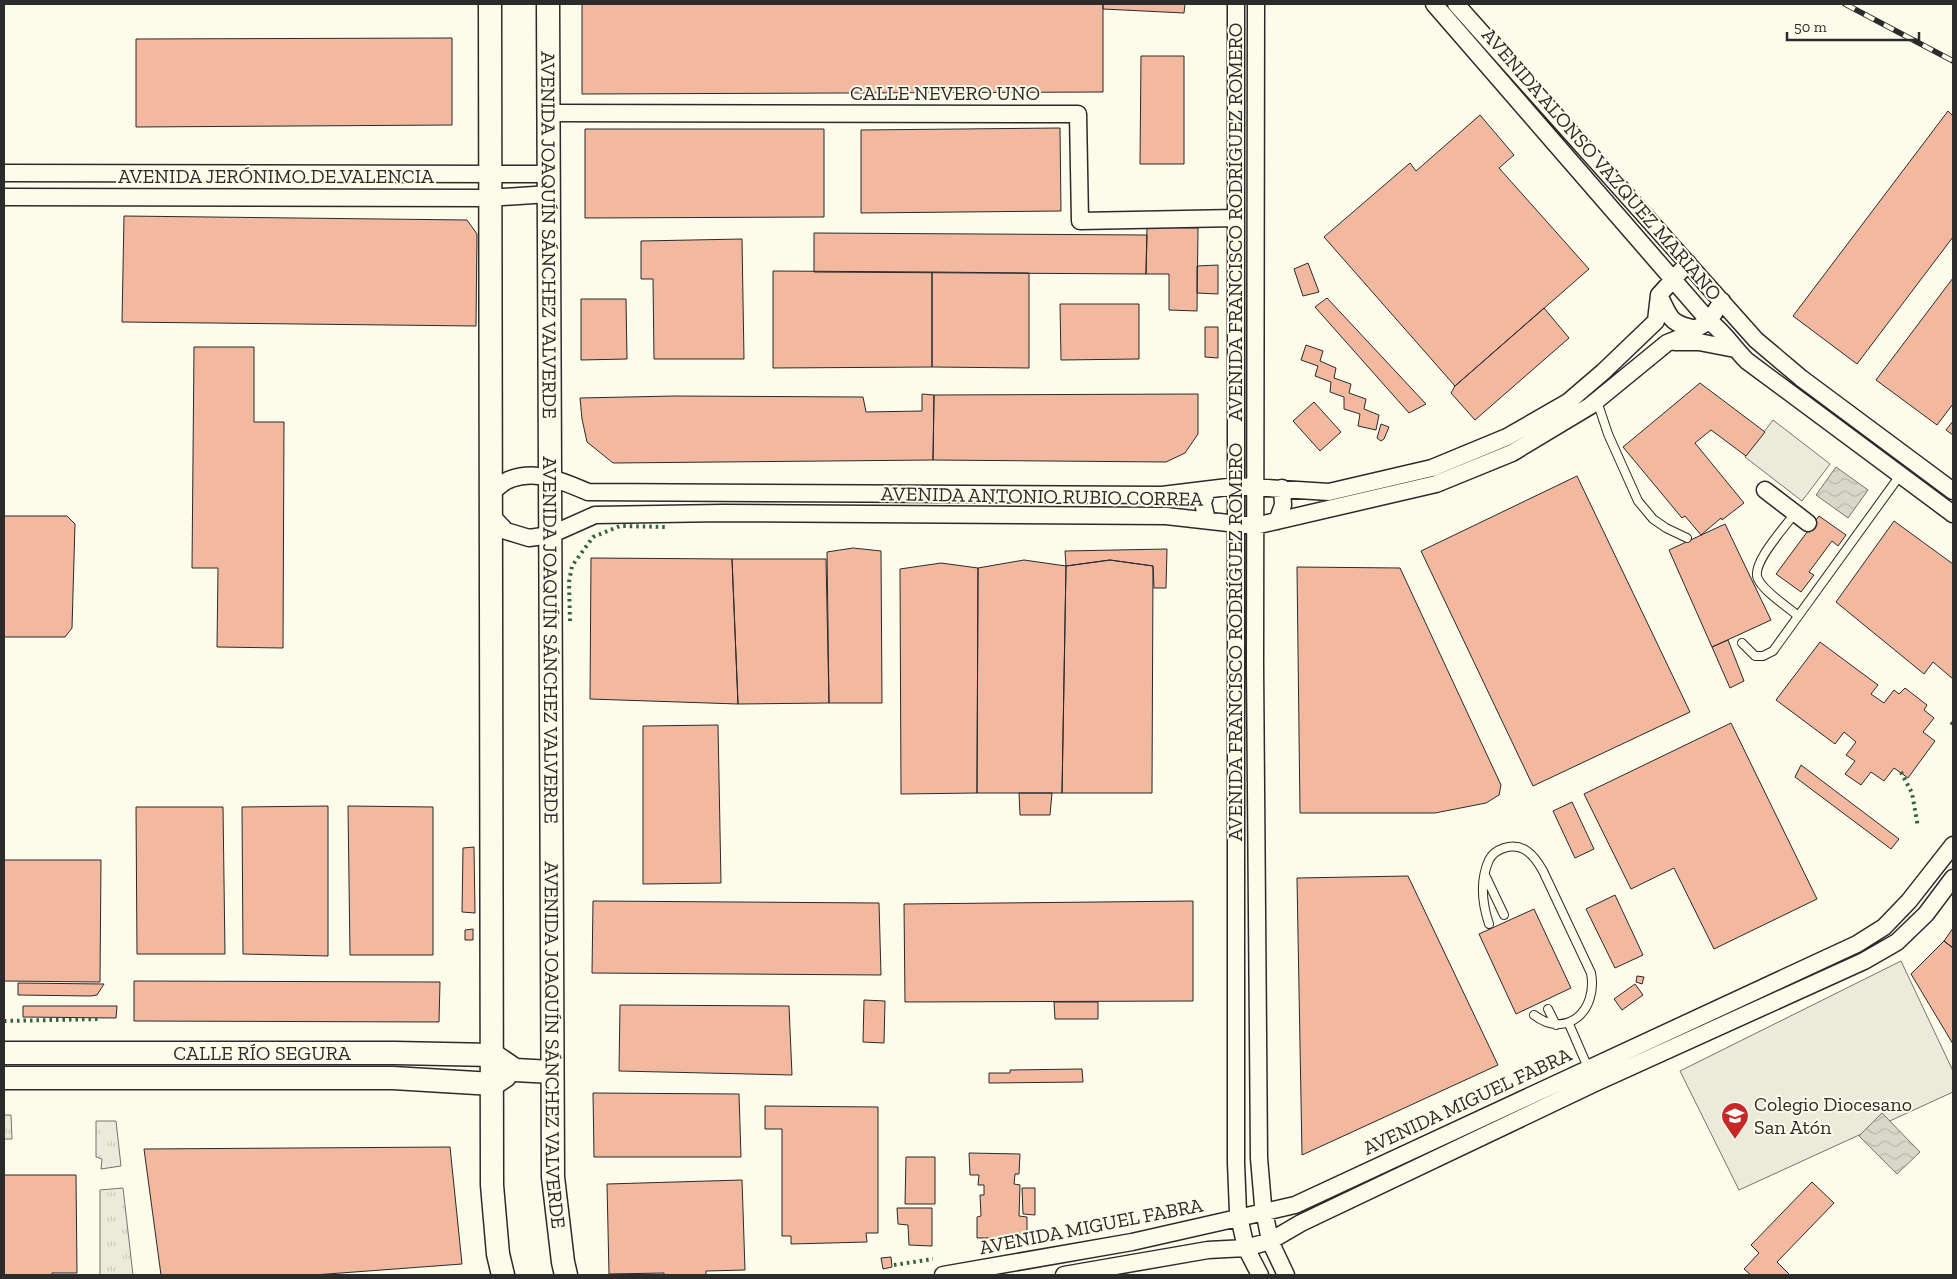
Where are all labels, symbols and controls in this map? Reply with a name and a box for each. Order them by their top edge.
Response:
scale bar [1787,10,1920,42]
text: 50 m [1794,18,1827,36]
street label: AVENIDA FRANCISCO RODRÍGUEZ ROMERO [1223,23,1247,421]
street label: AVENIDA ALONSO VAZQUEZ MARIANO [1477,23,1727,305]
street label: AVENIDA JOAQUÍN SÁNCHEZ VALVERDE [536,51,562,419]
street label: CALLE NEVERO UNO [850,81,1040,105]
street label: AVENIDA JERÓNIMO DE VALENCIA [118,164,435,188]
street label: AVENIDA FRANCISCO RODRÍGUEZ ROMERO [1223,443,1247,841]
street label: AVENIDA JOAQUÍN SÁNCHEZ VALVERDE [538,456,563,824]
street label: AVENIDA ANTONIO RUBIO CORREA [881,481,1204,511]
street label: AVENIDA JOAQUÍN SÁNCHEZ VALVERDE [540,861,571,1230]
street label: CALLE RÍO SEGURA [173,1041,352,1065]
street label: AVENIDA MIGUEL FABRA [1359,1042,1576,1160]
place label: Colegio Diocesano San Atón [1754,1092,1912,1139]
school or university icon: Colegio Diocesano San Atón [1720,1101,1750,1140]
street label: AVENIDA MIGUEL FABRA [977,1192,1206,1259]

